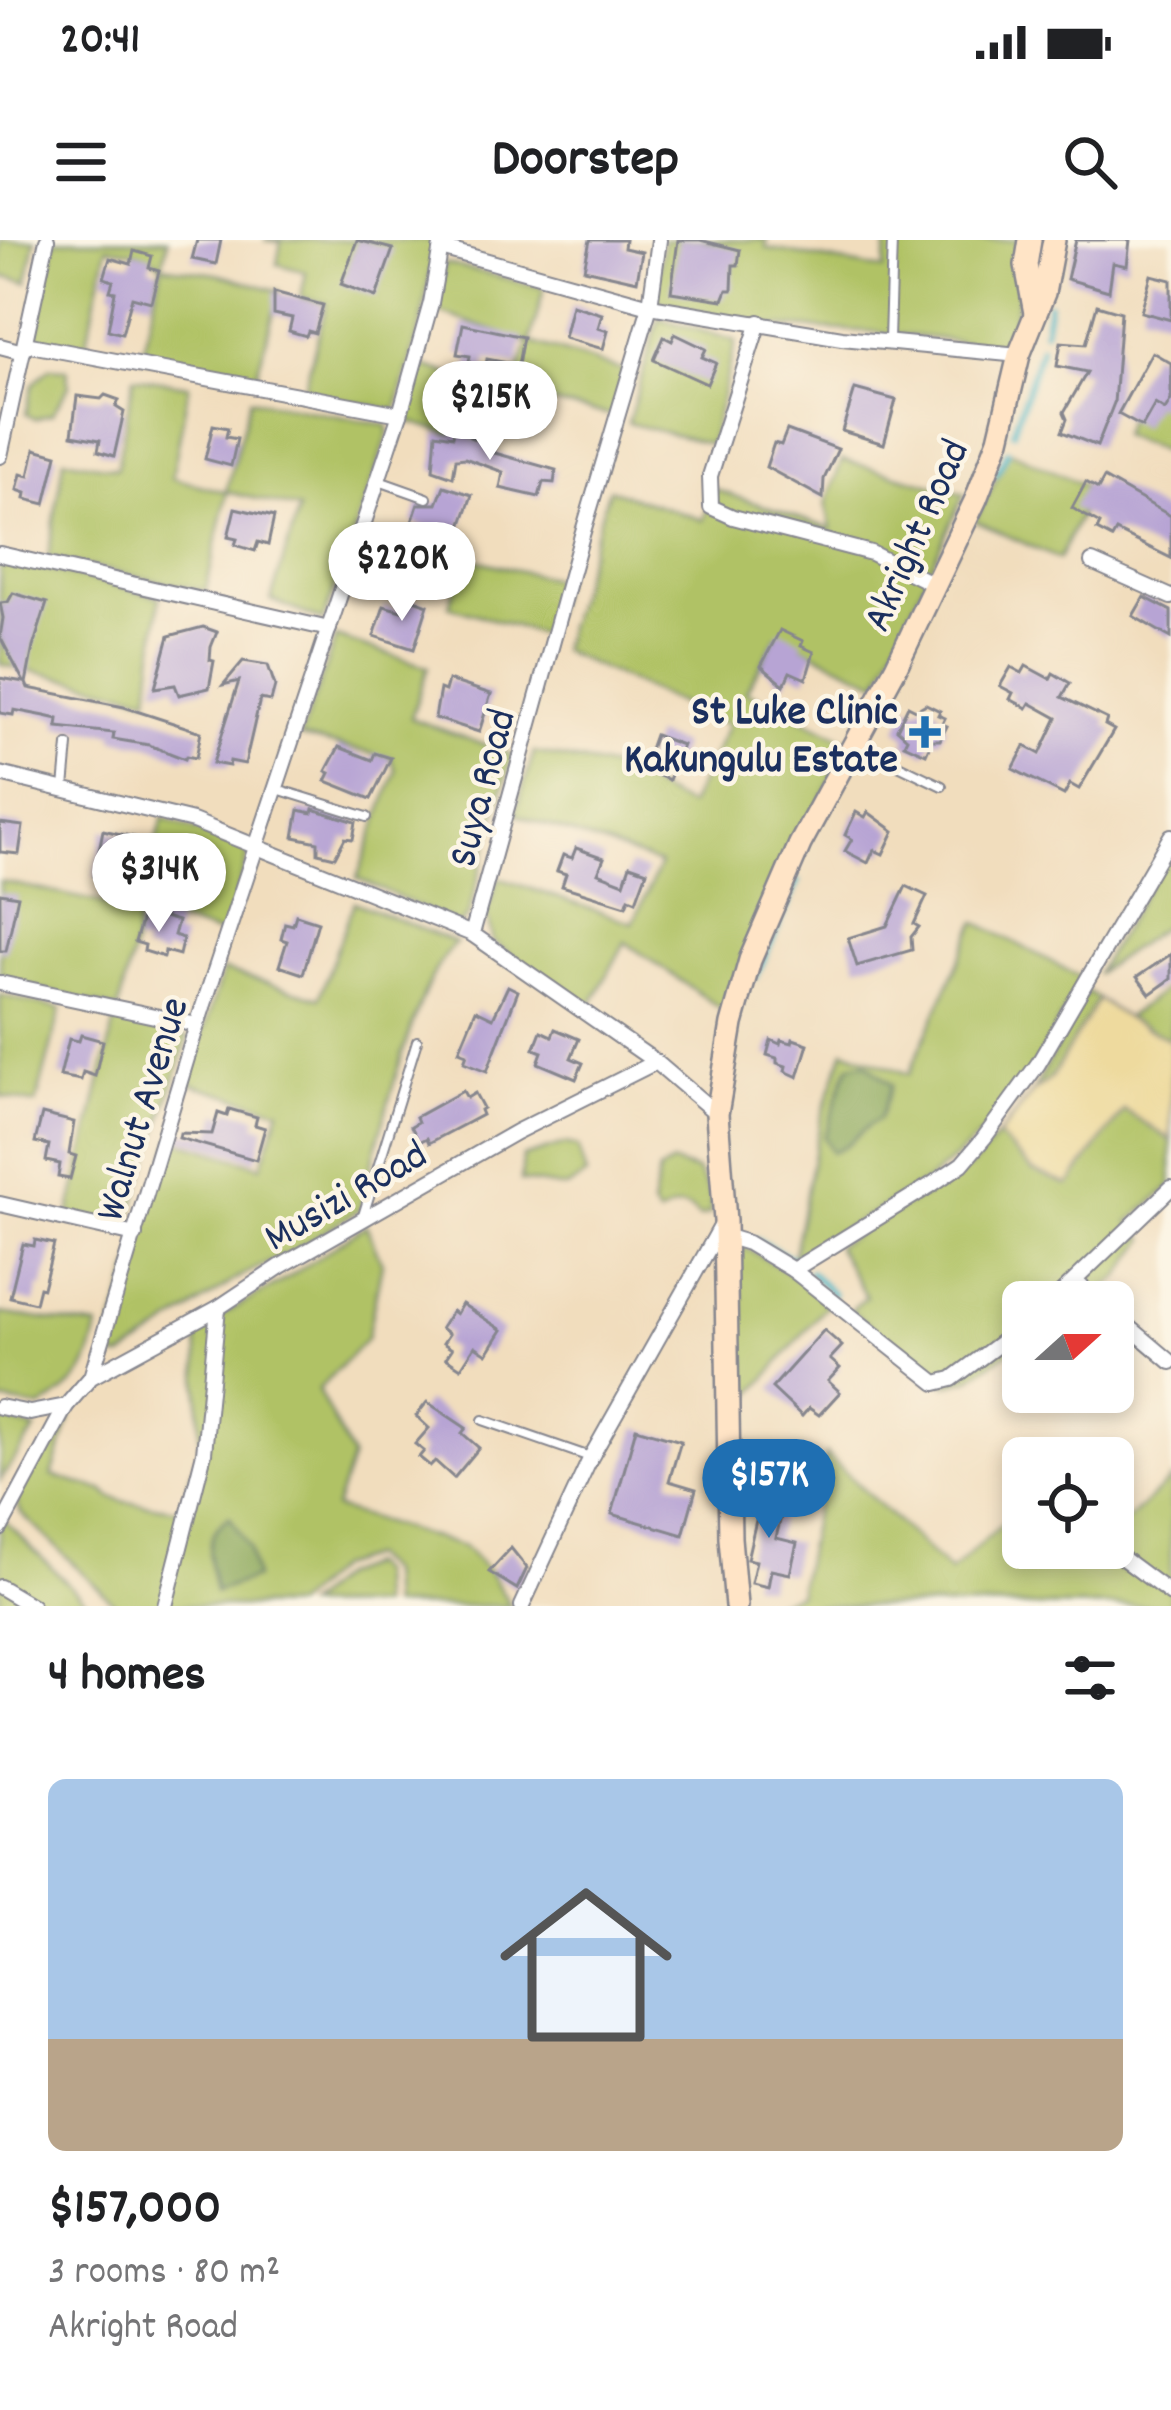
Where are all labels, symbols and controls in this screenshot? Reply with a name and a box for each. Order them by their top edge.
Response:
text: 20:41 [60,10,140,74]
text: Doorstep [492,124,679,201]
icon: menu [48,129,114,195]
icon: search [1057,129,1123,195]
pin: $215K [406,361,574,463]
text: $215K [449,372,531,427]
street label: Akright Road [850,431,988,643]
pin: $220K [318,522,486,624]
text: $220K [355,533,449,588]
place label: St Luke Clinic Kakungulu Estate [624,685,898,793]
street label: Suya Road [436,703,536,875]
marker: St Luke Clinic Kakungulu Estate [909,716,941,748]
pin: $314K [75,833,243,935]
text: $314K [119,844,199,899]
street label: Walnut Avenue [83,991,208,1229]
street label: Musizi Road [255,1128,440,1270]
north arrow [1002,1281,1134,1413]
map controls [1002,1281,1134,1569]
button: locate [1002,1437,1134,1569]
pin: $157K [685,1439,853,1541]
text: $157K [729,1450,809,1505]
text: 4 homes [48,1642,206,1714]
icon: filters [1057,1645,1123,1711]
icon: home [478,1857,694,2073]
text: $157,000 [48,2175,221,2247]
text: 3 rooms · 80 m² [48,2247,280,2302]
text: Akright Road [48,2302,238,2357]

